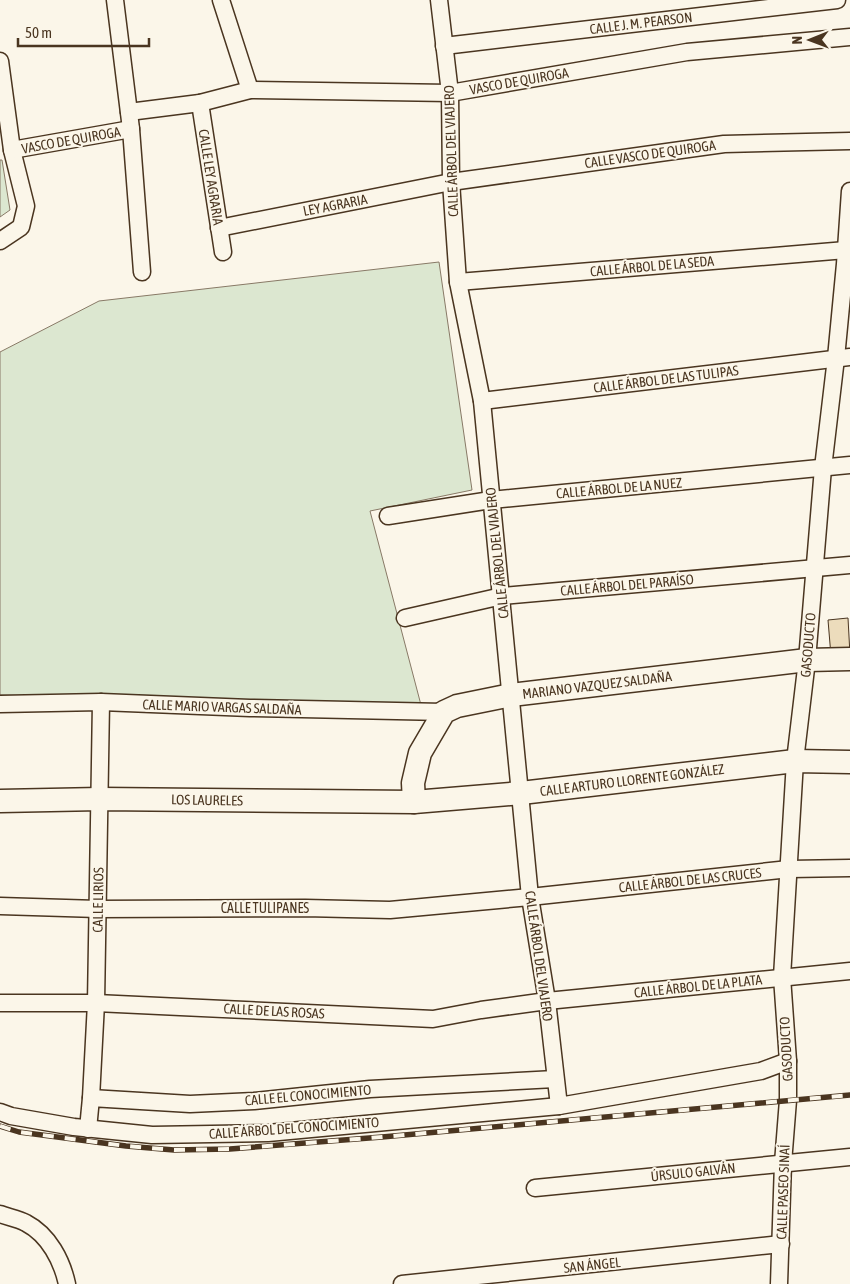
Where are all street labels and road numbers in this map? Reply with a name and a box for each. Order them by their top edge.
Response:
street label: CALLE J. M. PEARSON [589,9,693,37]
street label: VASCO DE QUIROGA [468,64,570,98]
street label: CALLE ÁRBOL DEL VIAJERO [441,85,461,217]
street label: VASCO DE QUIROGA [20,123,122,157]
street label: CALLE LEY AGRARIA [196,128,227,226]
street label: CALLE VASCO DE QUIROGA [583,137,717,171]
street label: LEY AGRARIA [302,191,369,219]
street label: CALLE ÁRBOL DE LA SEDA [589,253,715,279]
street label: CALLE ÁRBOL DE LAS TULIPAS [593,362,740,396]
street label: CALLE ÁRBOL DE LA NUEZ [555,475,683,501]
street label: CALLE ÁRBOL DEL VIAJERO [482,487,512,619]
street label: CALLE ÁRBOL DEL PARAÍSO [560,571,694,599]
street label: GASODUCTO [797,612,819,678]
street label: MARIANO VAZQUEZ SALDAÑA [521,668,673,702]
street label: CALLE MARIO VARGAS SALDAÑA [142,696,302,718]
street label: CALLE ARTURO LLORENTE GONZÁLEZ [539,761,725,799]
street label: LOS LAURELES [171,791,243,809]
street label: CALLE ÁRBOL DE LAS CRUCES [618,865,762,895]
street label: CALLE LIRIOS [89,867,107,933]
street label: CALLE ÁRBOL DEL VIAJERO [522,890,556,1022]
street label: CALLE TULIPANES [221,900,309,916]
street label: CALLE ÁRBOL DE LA PLATA [633,971,763,1001]
street label: CALLE DE LAS ROSAS [223,1000,325,1022]
street label: GASODUCTO [776,1016,796,1082]
street label: CALLE EL CONOCIMIENTO [244,1082,372,1108]
street label: CALLE ÁRBOL DEL CONOCIMIENTO [208,1114,380,1142]
street label: CALLE PASEO SINAÍ [773,1144,793,1240]
street label: ÚRSULO GALVÁN [650,1160,736,1184]
street label: SAN ÁNGEL [563,1254,622,1276]

